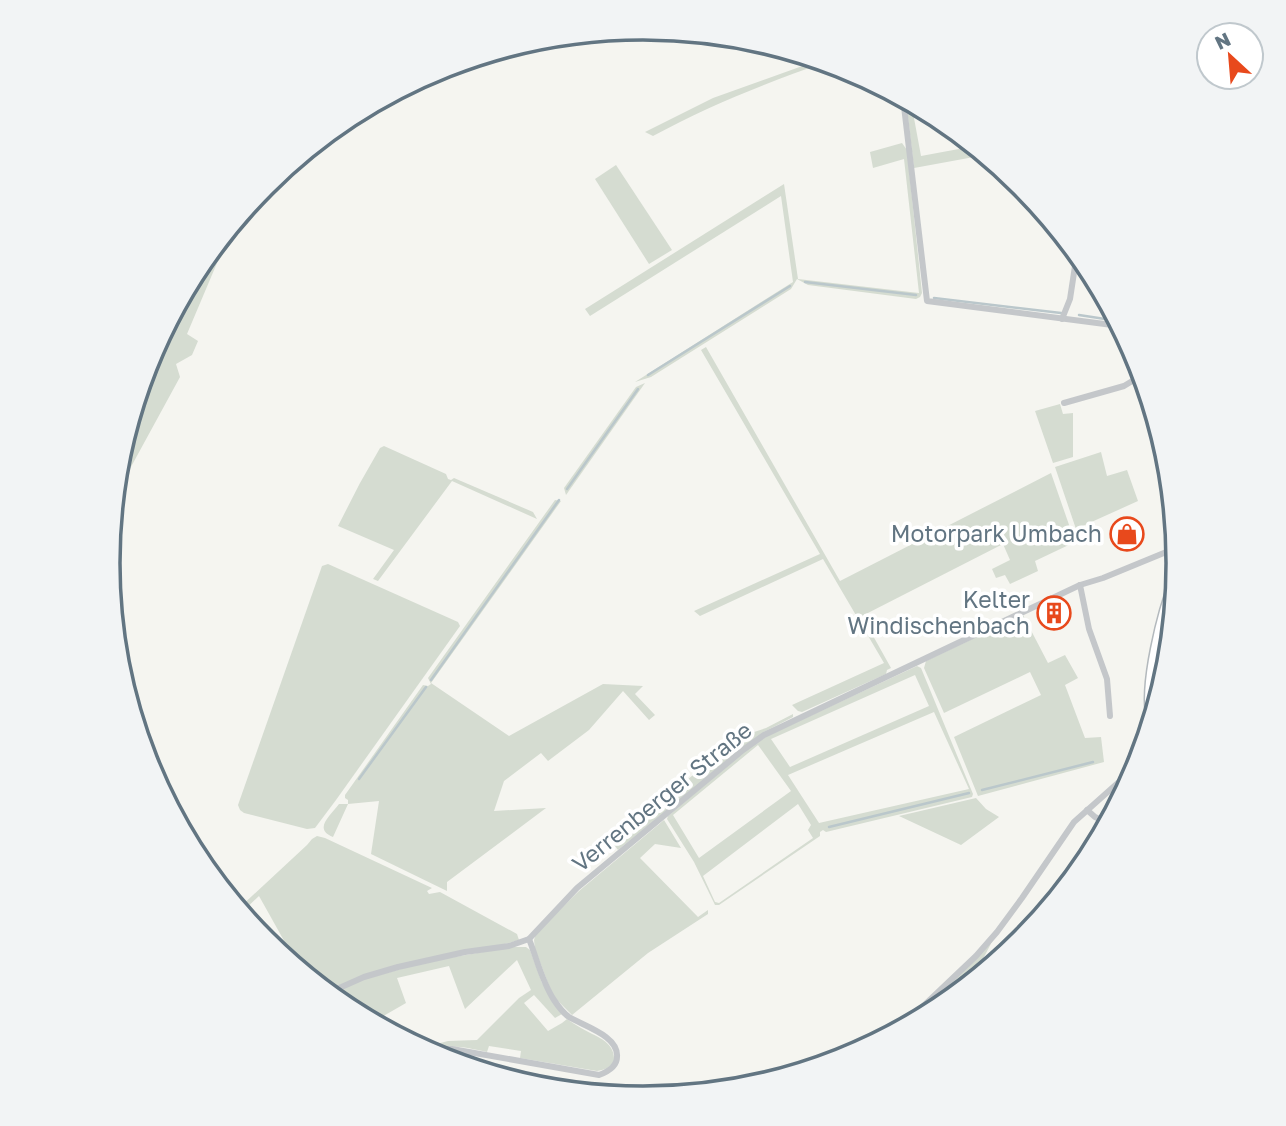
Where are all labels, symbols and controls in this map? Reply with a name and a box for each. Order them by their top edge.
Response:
north arrow [1195,21,1265,91]
text: N [1211,27,1234,54]
shop icon: Motorpark Umbach [1108,515,1146,553]
place label: Motorpark Umbach [891,519,1102,547]
place label: Kelter Windischenbach [847,585,1030,639]
building icon: Kelter Windischenbach [1035,594,1073,632]
street label: Verrenberger Straße [566,715,757,877]

